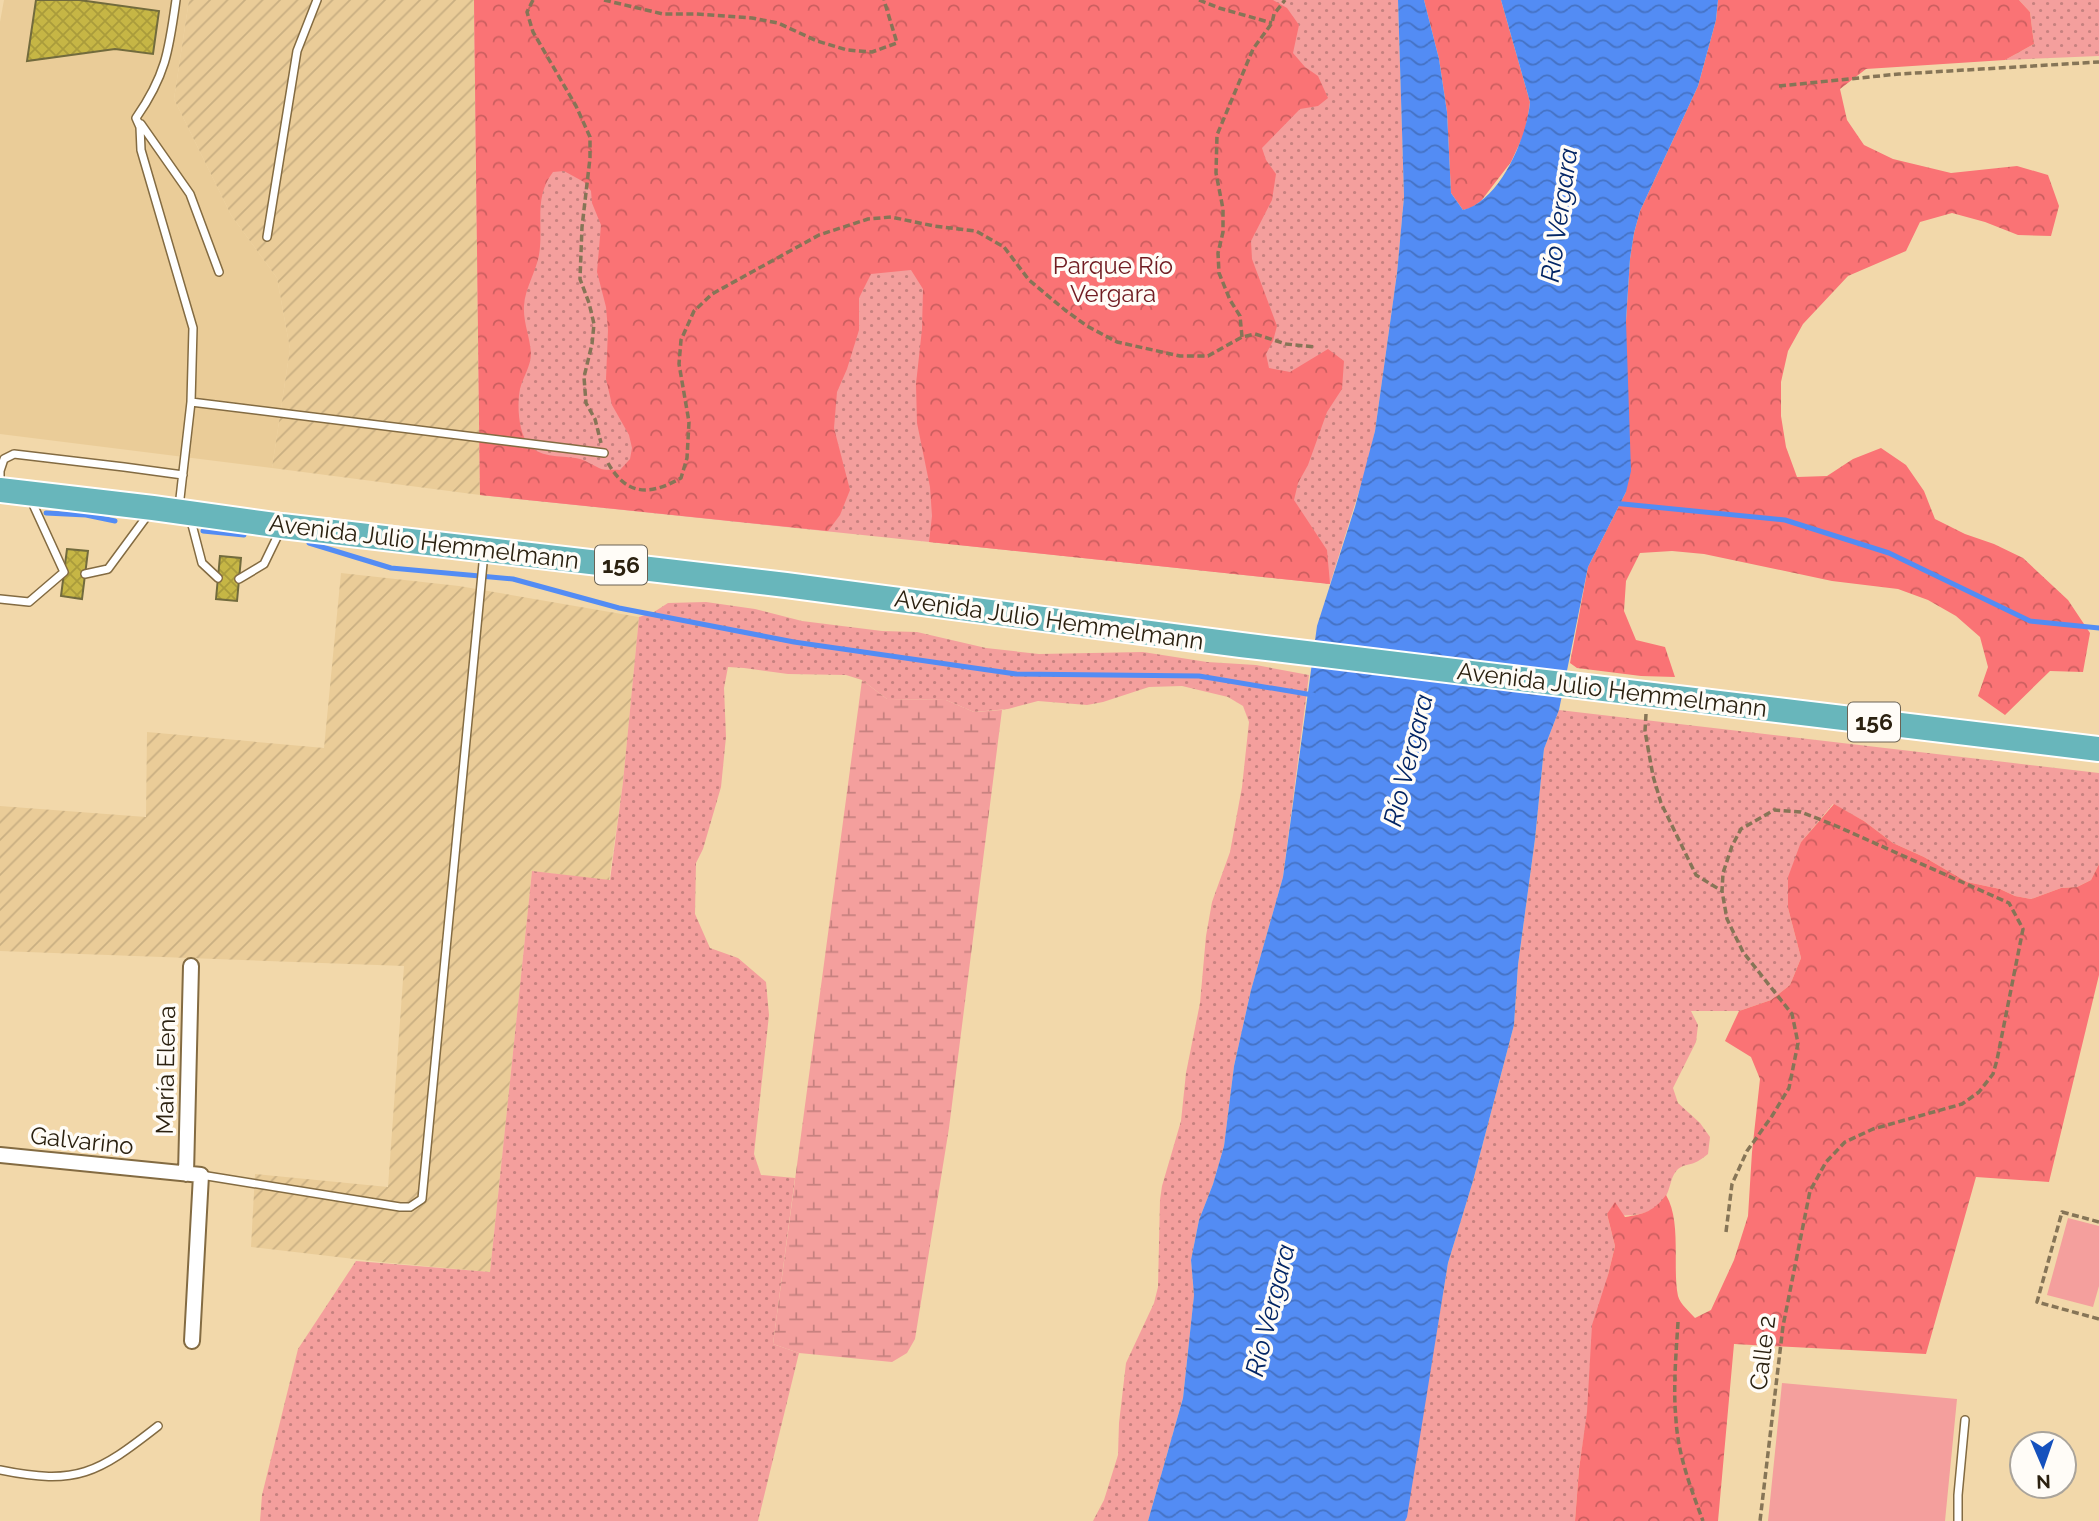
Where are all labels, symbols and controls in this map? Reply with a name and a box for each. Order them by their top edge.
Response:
water label: Río Vergara [1535,146,1583,284]
park label: Parque Río Vergara [1053,251,1173,308]
street label: Avenida Julio Hemmelmann [268,508,581,575]
road number: 156 [595,545,647,584]
street label: Avenida Julio Hemmelmann [893,583,1206,656]
street label: Avenida Julio Hemmelmann [1456,656,1769,723]
water label: Río Vergara [1377,691,1439,829]
road number: 156 [1848,702,1900,742]
street label: María Elena [150,1005,181,1135]
street label: Galvarino [29,1121,135,1160]
water label: Río Vergara [1239,1241,1301,1379]
street label: Calle 2 [1744,1314,1781,1392]
north arrow [2008,1430,2078,1500]
text: N [2036,1471,2051,1493]

